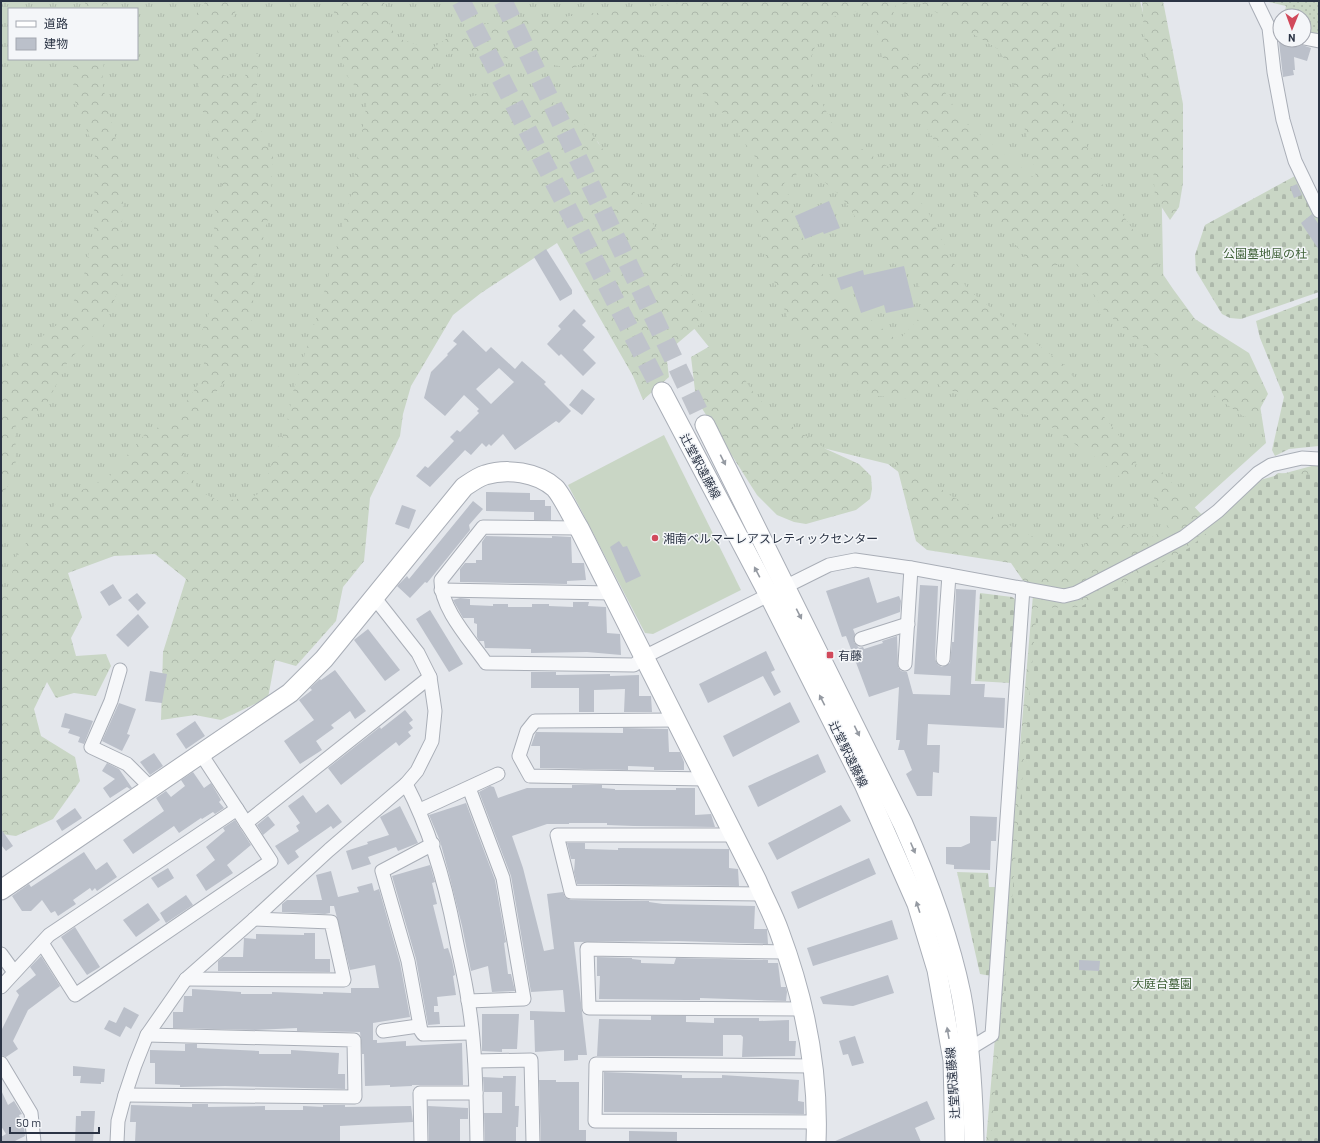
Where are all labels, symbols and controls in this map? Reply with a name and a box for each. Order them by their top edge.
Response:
legend [8,8,138,60]
north arrow [1272,8,1312,48]
text: 道路 [44,16,68,30]
text: N [1288,32,1296,45]
text: 建物 [44,36,68,50]
park label: 公園墓地風の杜 [1223,246,1307,260]
street label: 辻堂駅遠藤線 [678,431,724,501]
one-way arrow [720,455,726,466]
place label: 湘南ベルマーレアスレティックセンター [663,531,878,545]
marker: 湘南ベルマーレアスレティックセンター [650,533,660,543]
one-way arrow [754,566,760,578]
one-way arrow [796,609,802,620]
place label: 有藤 [838,648,862,662]
marker: 有藤 [825,650,835,660]
one-way arrow [819,695,825,706]
street label: 辻堂駅遠藤線 [827,719,871,789]
one-way arrow [854,725,860,737]
one-way arrow [910,842,917,854]
one-way arrow [915,901,921,913]
park label: 大庭台墓園 [1132,976,1192,990]
one-way arrow [945,1027,951,1040]
street label: 辻堂駅遠藤線 [943,1047,961,1119]
scale bar [10,1109,99,1135]
text: 50 m [16,1115,41,1129]

